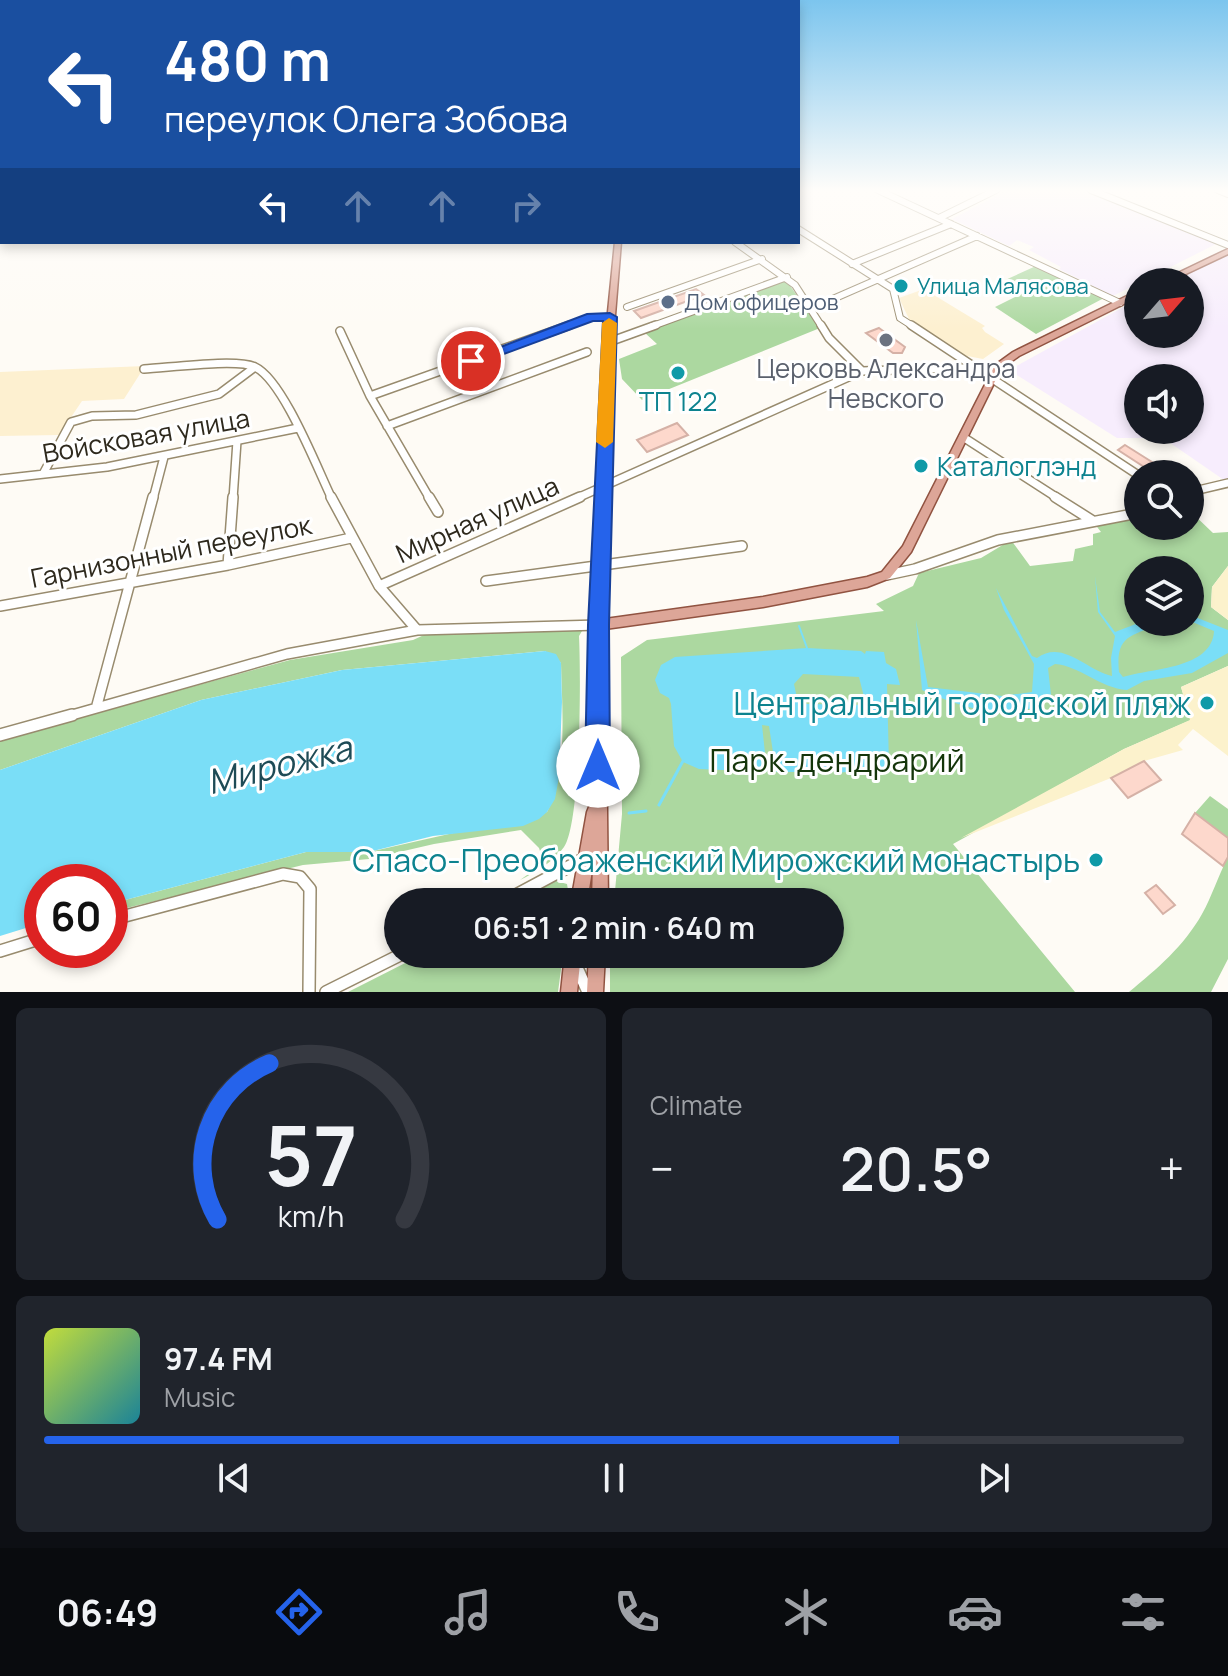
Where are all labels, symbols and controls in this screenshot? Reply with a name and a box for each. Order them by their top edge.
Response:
text: 480 m [164,21,331,98]
icon: left [32,32,136,136]
text: переулок Олега Зобова [164,94,568,143]
icon: left [252,184,296,228]
icon: ahead [336,184,380,228]
icon: ahead [420,184,464,228]
icon: right [504,184,548,228]
north arrow [1124,268,1204,348]
map controls [1124,268,1204,636]
place label: Улица Малясова [917,271,1089,301]
marker: Улица Малясова [892,277,910,295]
place label: Дом офицеров [684,287,839,317]
marker: Дом офицеров [659,293,677,311]
pin [437,327,505,395]
marker: Церковь Александра Невского [877,331,895,349]
icon: arrive [449,339,493,383]
place label: Церковь Александра Невского [756,350,1016,416]
marker: ТП 122 [669,364,687,382]
button: sound [1124,364,1204,444]
place label: ТП 122 [639,383,717,419]
street label: Войсковая улица [40,399,252,471]
place label: Каталоглэнд [937,448,1096,484]
marker: Каталоглэнд [912,457,930,475]
button: search [1124,460,1204,540]
street label: Мирная улица [390,467,564,571]
street label: Гарнизонный переулок [27,506,316,596]
button: layers [1124,556,1204,636]
place label: Центральный городской пляж [734,681,1192,725]
marker: Центральный городской пляж [1198,694,1216,712]
water label: Мирожка [202,723,358,804]
position arrow [556,724,640,808]
park label: Парк-дендрарий [709,738,965,782]
place label: Спасо-Преображенский Мирожский монастырь [352,838,1080,882]
marker: Спасо-Преображенский Мирожский монастырь [1087,851,1105,869]
speed limit sign: 60 [24,864,128,968]
text: 06:51 · 2 min · 640 m [473,907,755,948]
text: Climate [650,1087,742,1123]
text: 57 [264,1097,358,1211]
text: 20.5° [840,1127,993,1209]
text: − [650,1138,674,1198]
text: + [1159,1138,1184,1198]
text: km/h [278,1197,344,1236]
text: 97.4 FM [164,1338,273,1379]
text: Music [164,1379,235,1415]
icon: previous [212,1456,256,1500]
icon: pause [592,1456,636,1500]
icon: next [972,1456,1016,1500]
icon: directions [271,1584,327,1640]
icon: music [440,1584,496,1640]
icon: phone [609,1584,665,1640]
icon: climate [778,1584,834,1640]
icon: car [947,1584,1003,1640]
icon: filters [1115,1584,1171,1640]
text: 06:49 [56,1588,158,1637]

